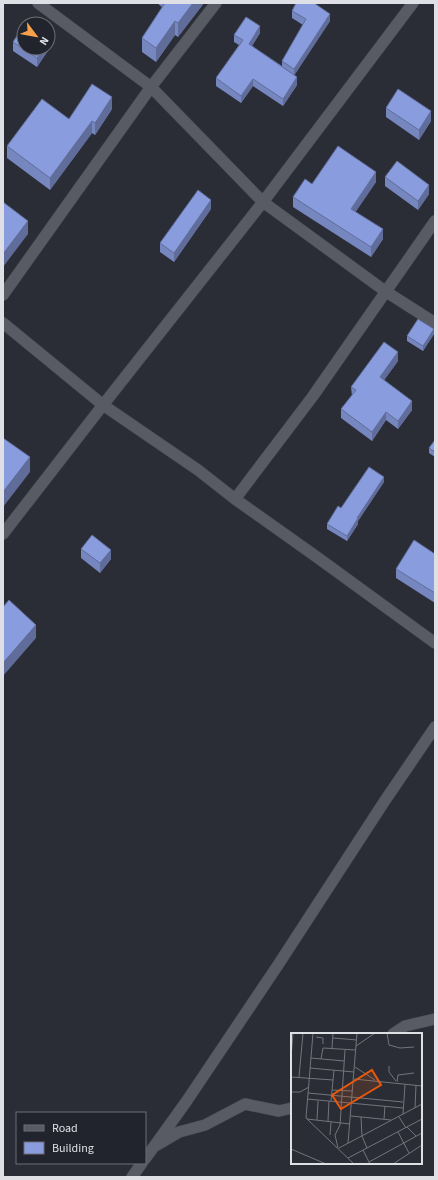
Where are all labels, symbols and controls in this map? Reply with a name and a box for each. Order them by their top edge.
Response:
north arrow [16,16,56,56]
text: N [36,34,52,48]
inset map [291,1033,422,1164]
legend [16,1112,146,1164]
text: Road [52,1120,78,1137]
text: Building [52,1140,94,1157]

